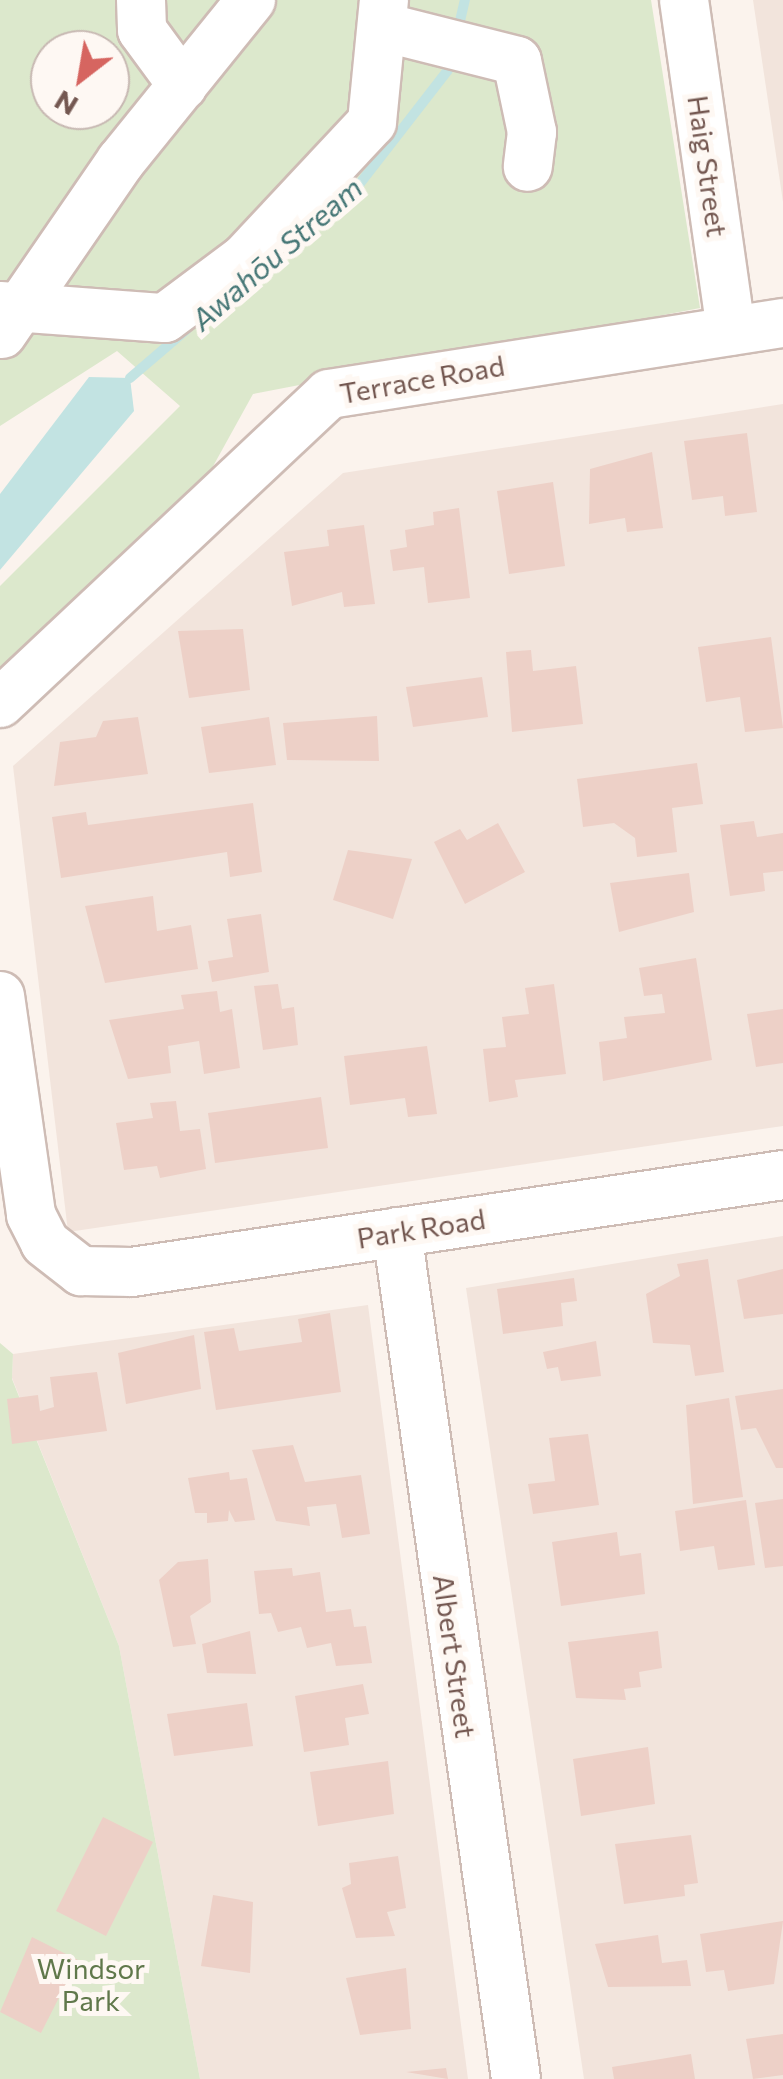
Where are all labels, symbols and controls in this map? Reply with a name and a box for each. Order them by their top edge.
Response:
north arrow [30,30,130,130]
text: N [48,84,83,124]
street label: Haig Street [681,93,735,239]
water label: Awahōu Stream [183,169,369,337]
street label: Terrace Road [337,348,507,410]
street label: Park Road [355,1201,487,1255]
street label: Albert Street [427,1572,483,1740]
park label: Windsor Park [37,1951,145,2017]

